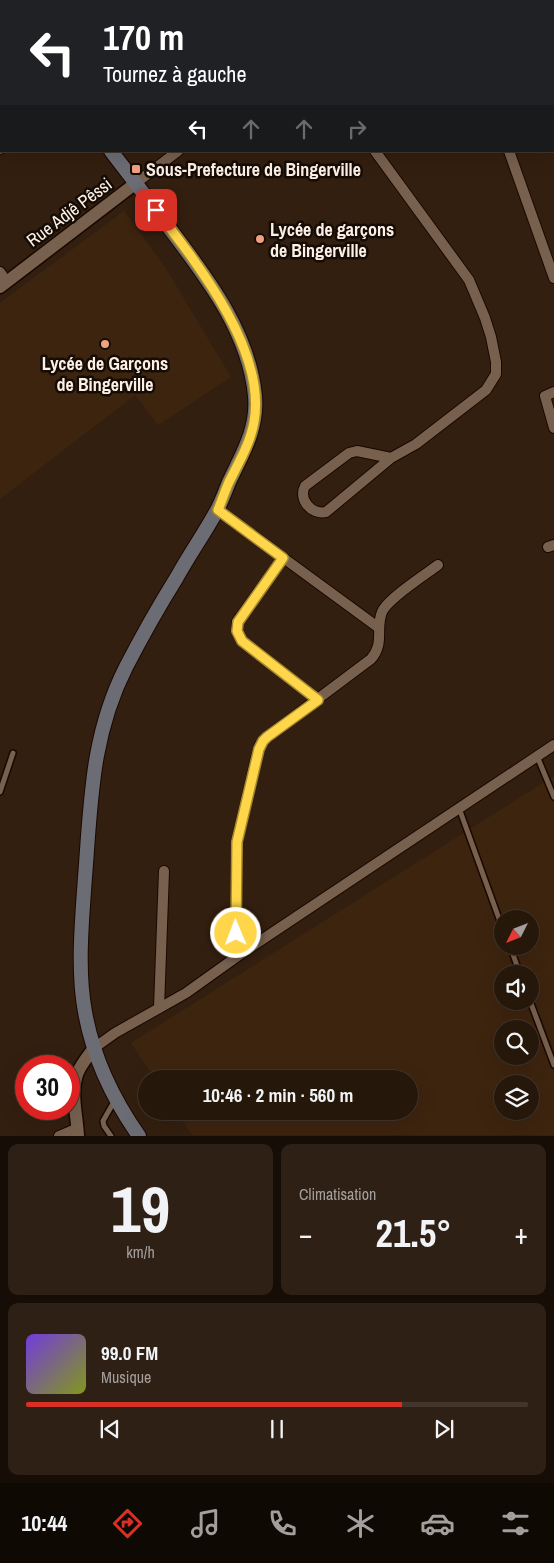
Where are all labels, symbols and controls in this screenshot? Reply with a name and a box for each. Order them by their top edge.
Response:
text: 170 m [103,14,184,61]
icon: left [20,20,85,85]
text: Tournez à gauche [103,59,246,89]
icon: left [184,115,212,143]
icon: ahead [237,115,265,143]
icon: ahead [290,115,318,143]
icon: right [343,115,371,143]
place label: Sous-Prefecture de Bingerville [146,157,361,182]
marker: Sous-Prefecture de Bingerville [130,163,142,175]
street label: Rue Adjê Pêssi [21,172,117,252]
pin [135,189,177,231]
icon: arrive [142,196,170,224]
place label: Lycée de garçons de Bingerville [270,217,394,263]
marker: Lycée de garçons de Bingerville [254,233,266,245]
marker: Lycée de Garçons de Bingerville [99,338,111,350]
place label: Lycée de Garçons de Bingerville [42,351,168,397]
position arrow [209,906,261,958]
north arrow [494,910,539,955]
map controls [494,910,539,1120]
button: sound [494,965,539,1010]
button: search [494,1020,539,1065]
speed limit sign: 30 [15,1055,80,1120]
button: layers [494,1075,539,1120]
text: 10:46 · 2 min · 560 m [203,1082,353,1108]
text: 19 [111,1165,170,1252]
text: Climatisation [299,1183,376,1205]
text: 21.5° [376,1208,451,1259]
text: − [299,1215,312,1253]
text: + [515,1215,528,1253]
text: km/h [126,1241,155,1263]
text: 99.0 FM [101,1340,158,1366]
text: Musique [101,1366,151,1388]
icon: previous [96,1415,124,1443]
icon: pause [263,1415,291,1443]
icon: next [430,1415,458,1443]
icon: directions [110,1506,145,1541]
icon: music [188,1506,223,1541]
icon: phone [265,1506,300,1541]
icon: climate [343,1506,378,1541]
icon: car [420,1506,455,1541]
icon: filters [498,1506,533,1541]
text: 10:44 [21,1508,67,1538]

